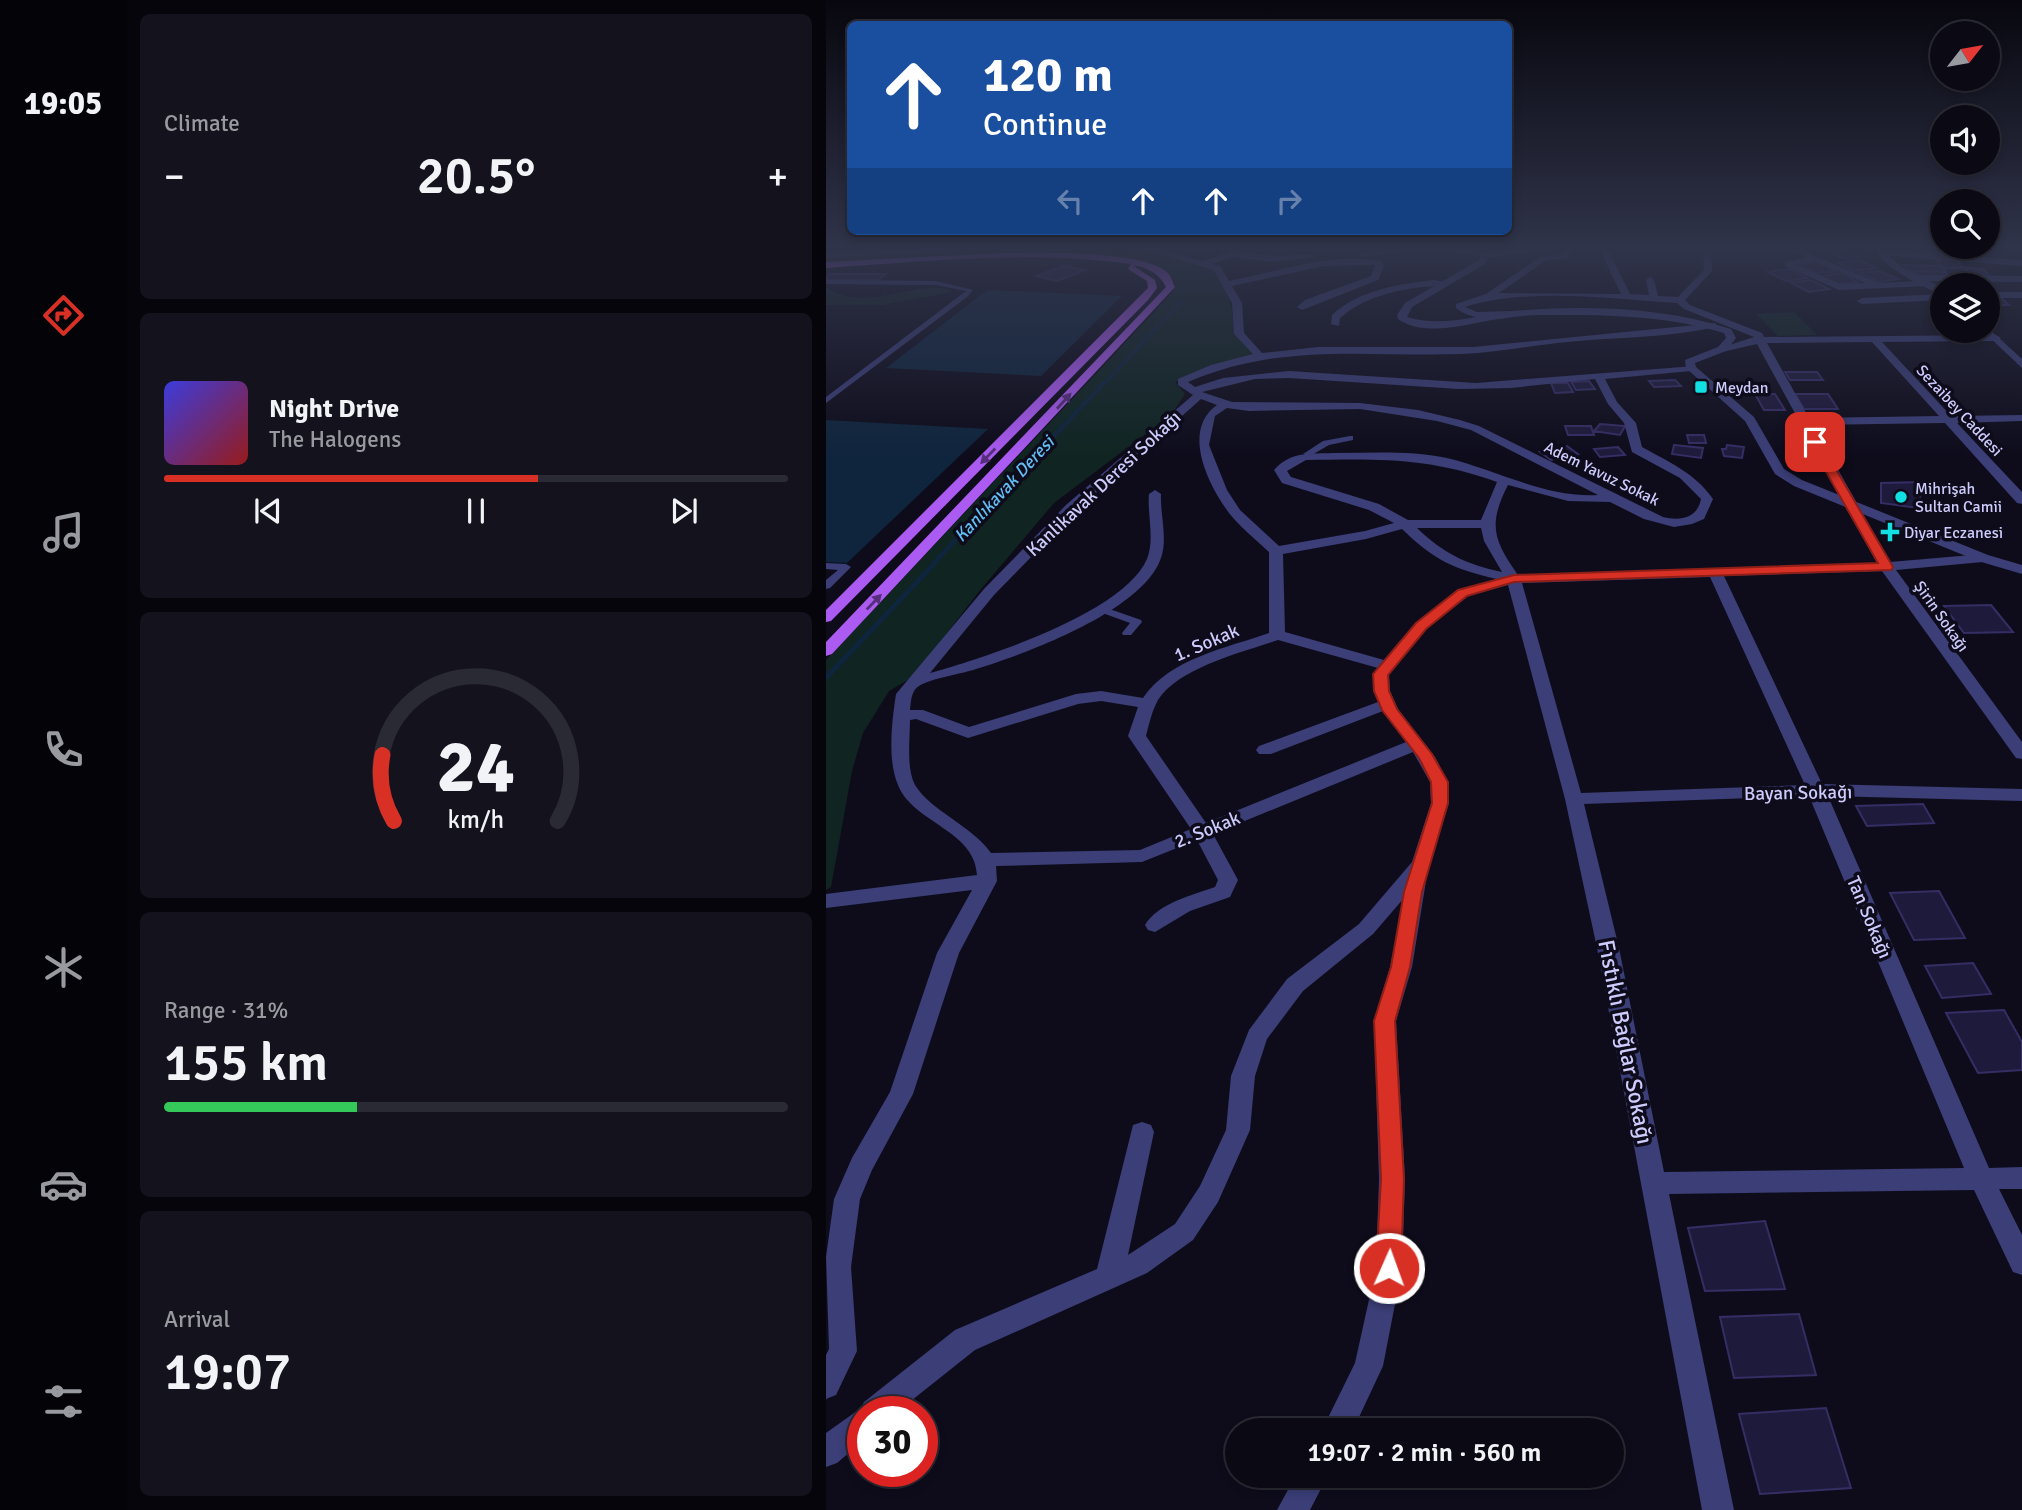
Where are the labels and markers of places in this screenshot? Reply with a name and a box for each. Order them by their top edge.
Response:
place label: Meydan [1715,378,1768,398]
marker: Meydan [1693,379,1709,395]
pin [1785,412,1845,472]
place label: Mihrişah Sultan Camii [1915,479,2002,517]
marker: Mihrişah Sultan Camii [1893,489,1909,505]
place label: Diyar Eczanesi [1904,523,2003,543]
marker: Diyar Eczanesi [1882,524,1898,540]

